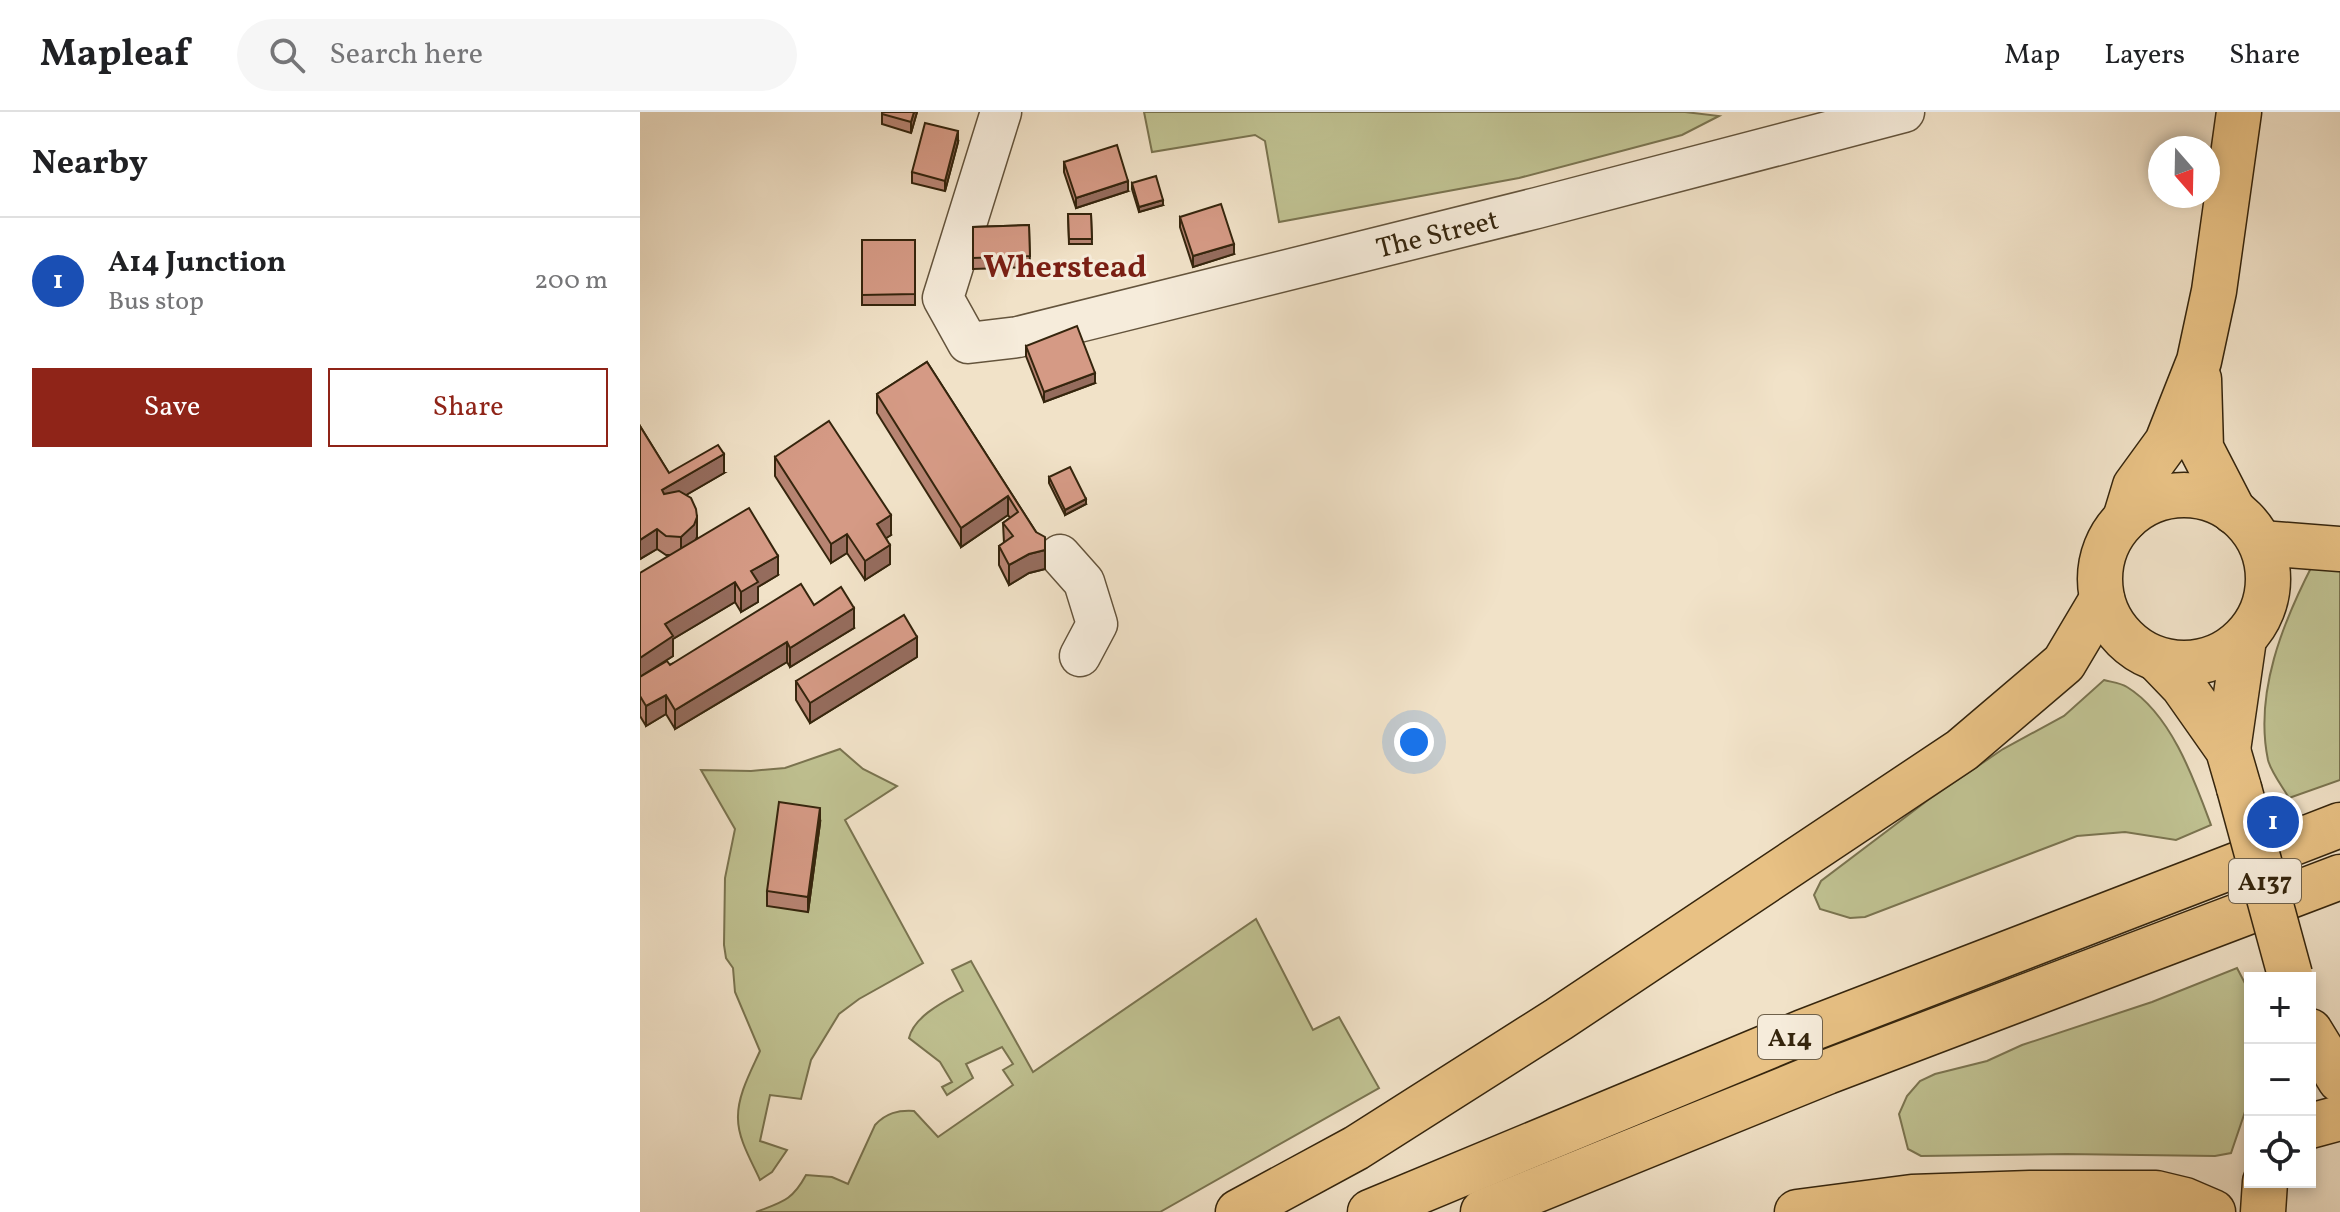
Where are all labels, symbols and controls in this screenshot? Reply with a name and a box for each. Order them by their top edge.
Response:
search box [237,19,797,91]
text: Mapleaf [40,29,189,82]
icon: search [265,33,309,77]
text: Search here [329,34,483,76]
text: Map [2004,36,2060,75]
text: Layers [2104,36,2185,75]
text: Share [2229,36,2300,75]
north arrow [2148,136,2220,208]
text: Nearby [32,141,148,188]
street label: The Street [1372,201,1503,269]
text: A14 Junction [108,242,286,284]
district label: Wherstead [983,247,1147,291]
text: 1 [53,263,63,299]
text: 200 m [534,263,608,299]
text: Bus stop [108,284,204,320]
button: Save [32,368,312,447]
button: Share [328,368,608,447]
your location [1394,722,1434,762]
pin: 1 [2247,792,2299,852]
road number: A137 [2229,859,2301,903]
map controls [2244,972,2316,1188]
button: + [2244,972,2316,1044]
road number: A14 [1758,1015,1822,1059]
button: − [2244,1044,2316,1116]
button: locate [2244,1116,2316,1188]

